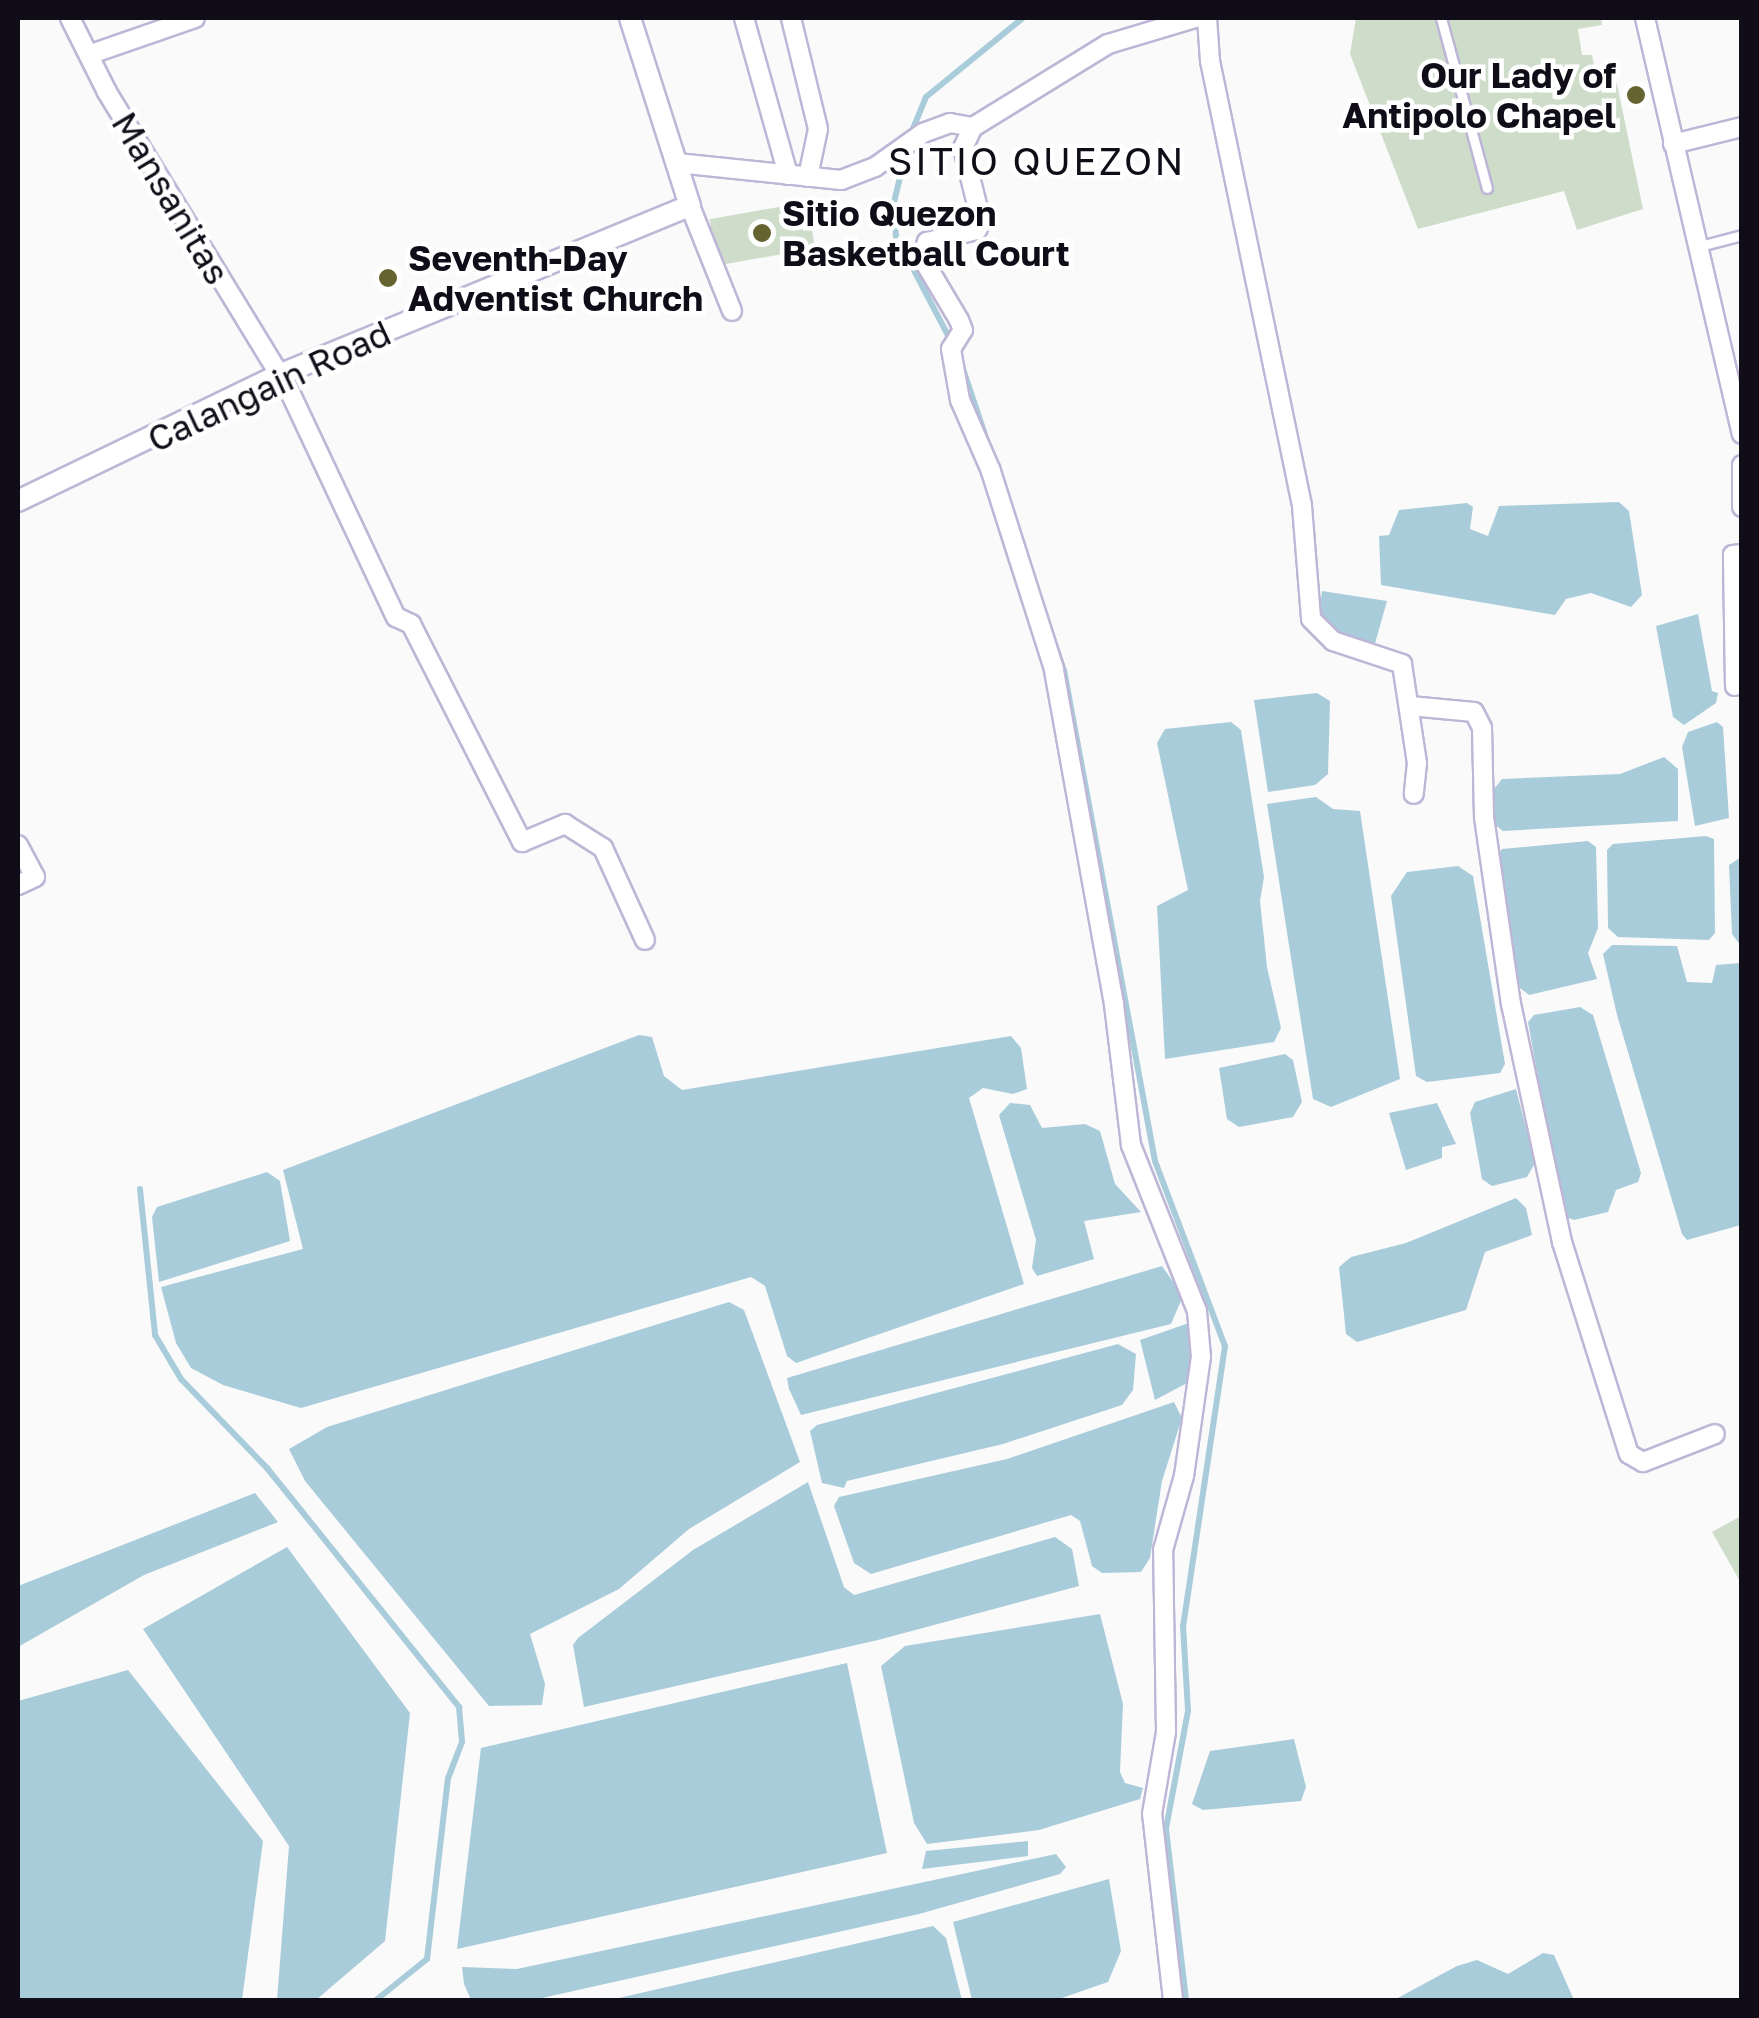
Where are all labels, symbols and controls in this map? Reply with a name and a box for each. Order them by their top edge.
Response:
place label: Our Lady of Antipolo Chapel [1342,54,1616,136]
marker: Our Lady of Antipolo Chapel [1625,84,1647,106]
street label: Mansanitas [103,104,239,292]
district label: SITIO QUEZON [888,138,1186,184]
place label: Sitio Quezon Basketball Court [782,192,1070,274]
marker: Sitio Quezon Basketball Court [751,222,773,244]
place label: Seventh-Day Adventist Church [408,237,703,319]
marker: Seventh-Day Adventist Church [377,267,399,289]
street label: Calangain Road [141,311,397,461]

